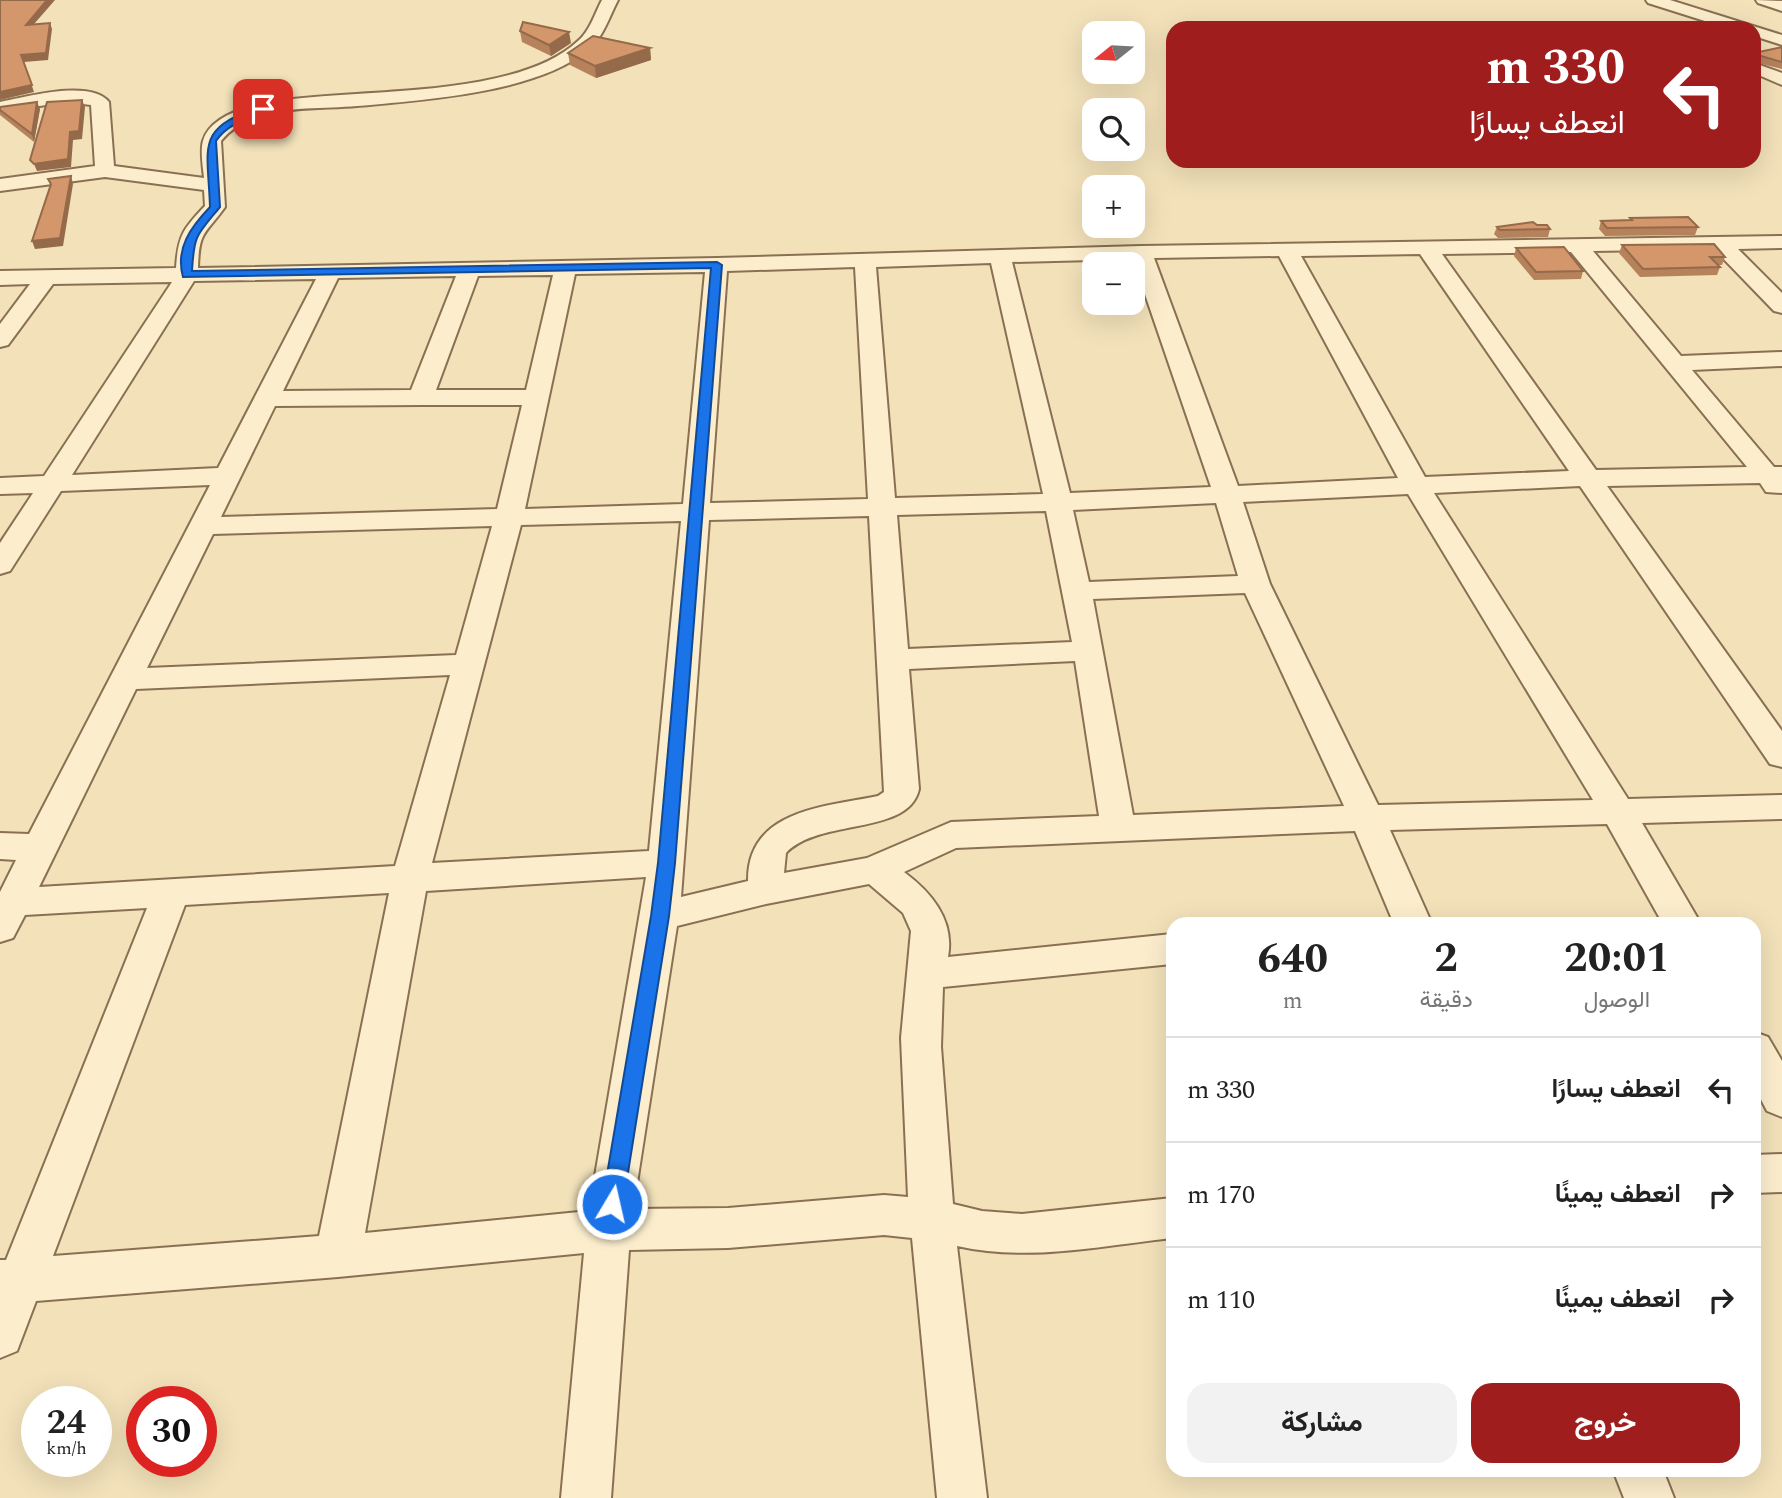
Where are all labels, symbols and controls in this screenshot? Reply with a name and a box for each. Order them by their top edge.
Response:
north arrow [1082,21,1144,84]
map controls [1082,21,1145,315]
text: 330 m [1486,31,1625,106]
icon: left [1649,49,1740,140]
pin [233,79,293,139]
icon: arrive [244,90,282,128]
button: search [1082,98,1145,161]
text: انعطف يسارًا [1469,99,1625,148]
button: + [1082,175,1145,238]
button: − [1082,252,1145,315]
text: 2 [1434,927,1458,990]
text: 20:01 [1564,927,1670,990]
text: 640 [1257,928,1328,991]
text: دقيقة [1419,983,1473,1018]
text: الوصول [1584,983,1650,1018]
text: m [1283,984,1303,1019]
text: انعطف يسارًا [1551,1069,1681,1109]
text: 330 m [1187,1070,1255,1110]
icon: left [1702,1071,1740,1109]
position arrow [575,1167,649,1241]
text: انعطف يمينًا [1555,1174,1681,1214]
text: 170 m [1187,1175,1255,1215]
icon: right [1702,1176,1740,1214]
text: انعطف يمينًا [1555,1279,1681,1319]
text: 110 m [1187,1280,1255,1320]
icon: right [1702,1281,1740,1319]
button: مشاركة [1187,1383,1457,1463]
button: خروج [1471,1383,1740,1463]
speed limit sign: 30 [126,1386,217,1477]
text: 24 [47,1396,86,1449]
text: km/h [46,1435,87,1462]

